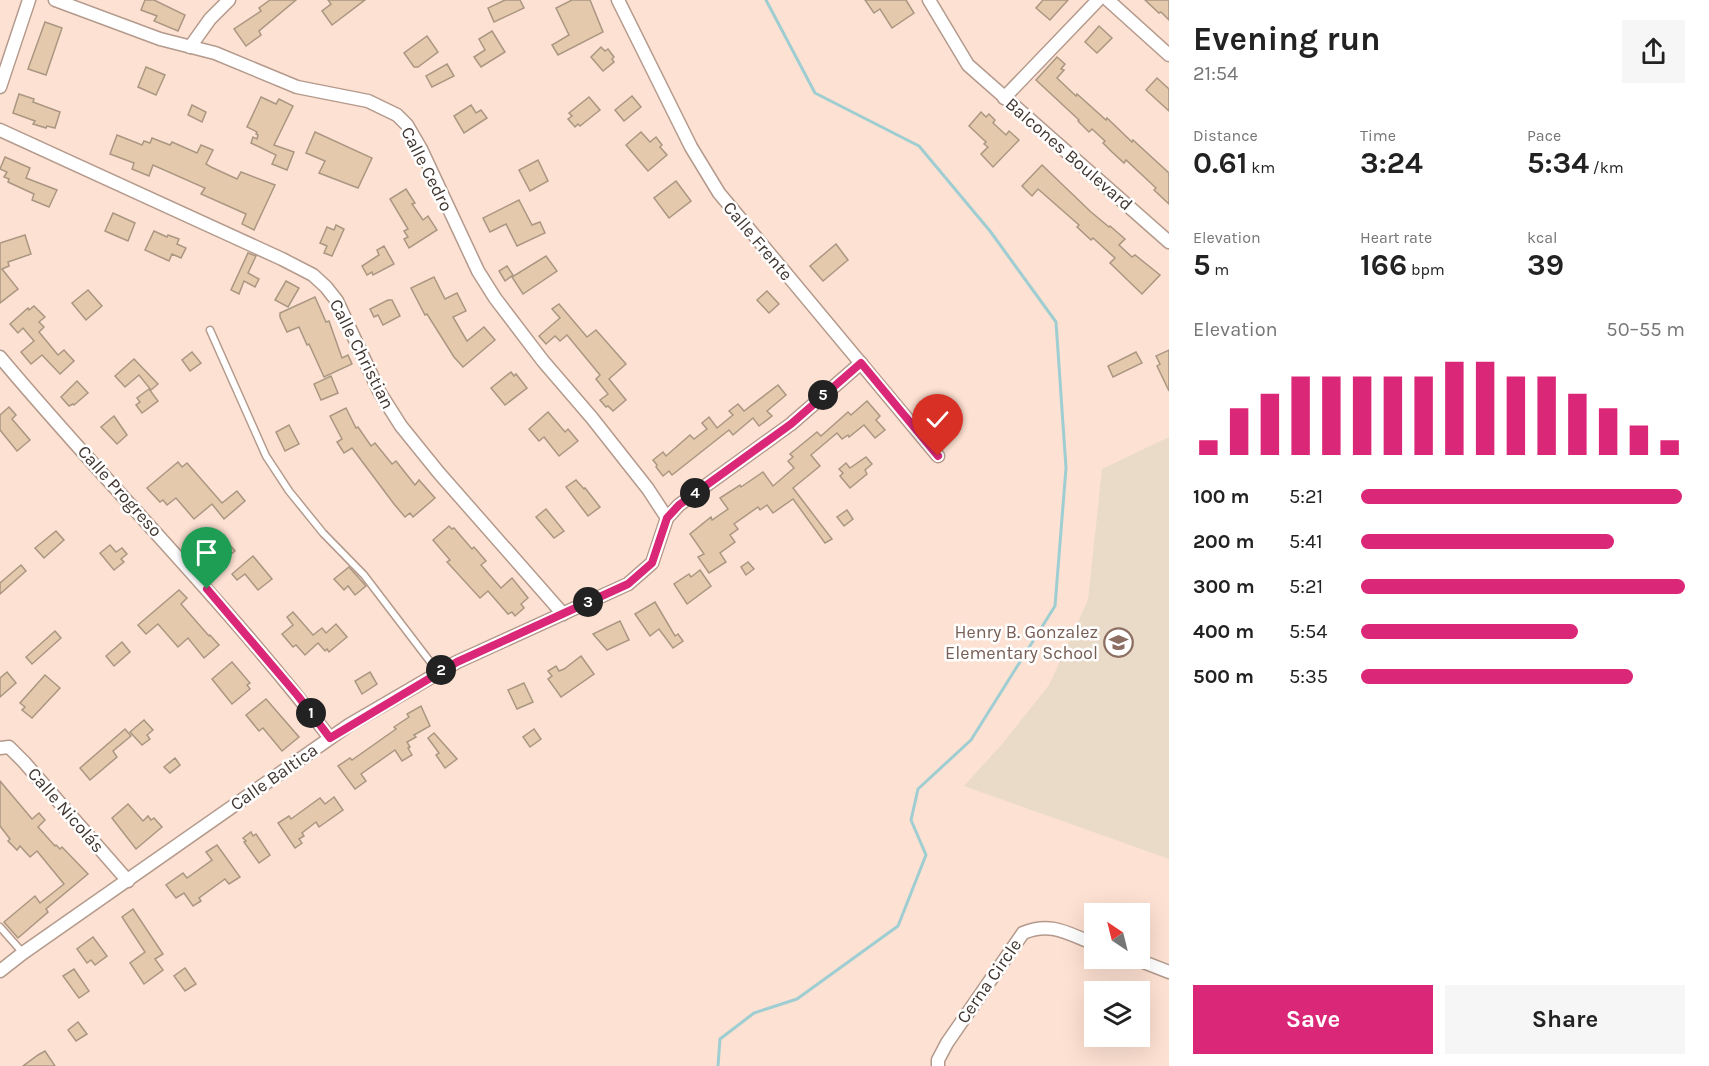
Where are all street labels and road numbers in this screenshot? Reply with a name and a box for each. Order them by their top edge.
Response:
street label: Balcones Boulevard [1001,93,1137,215]
street label: Calle Cedro [396,123,458,215]
street label: Calle Frente [719,197,797,285]
street label: Calle Christian [325,295,399,413]
street label: Calle Progreso [73,441,167,541]
street label: Calle Baltica [226,739,322,815]
street label: Calle Nicolás [23,763,109,857]
street label: Cerna Circle [952,934,1026,1028]

